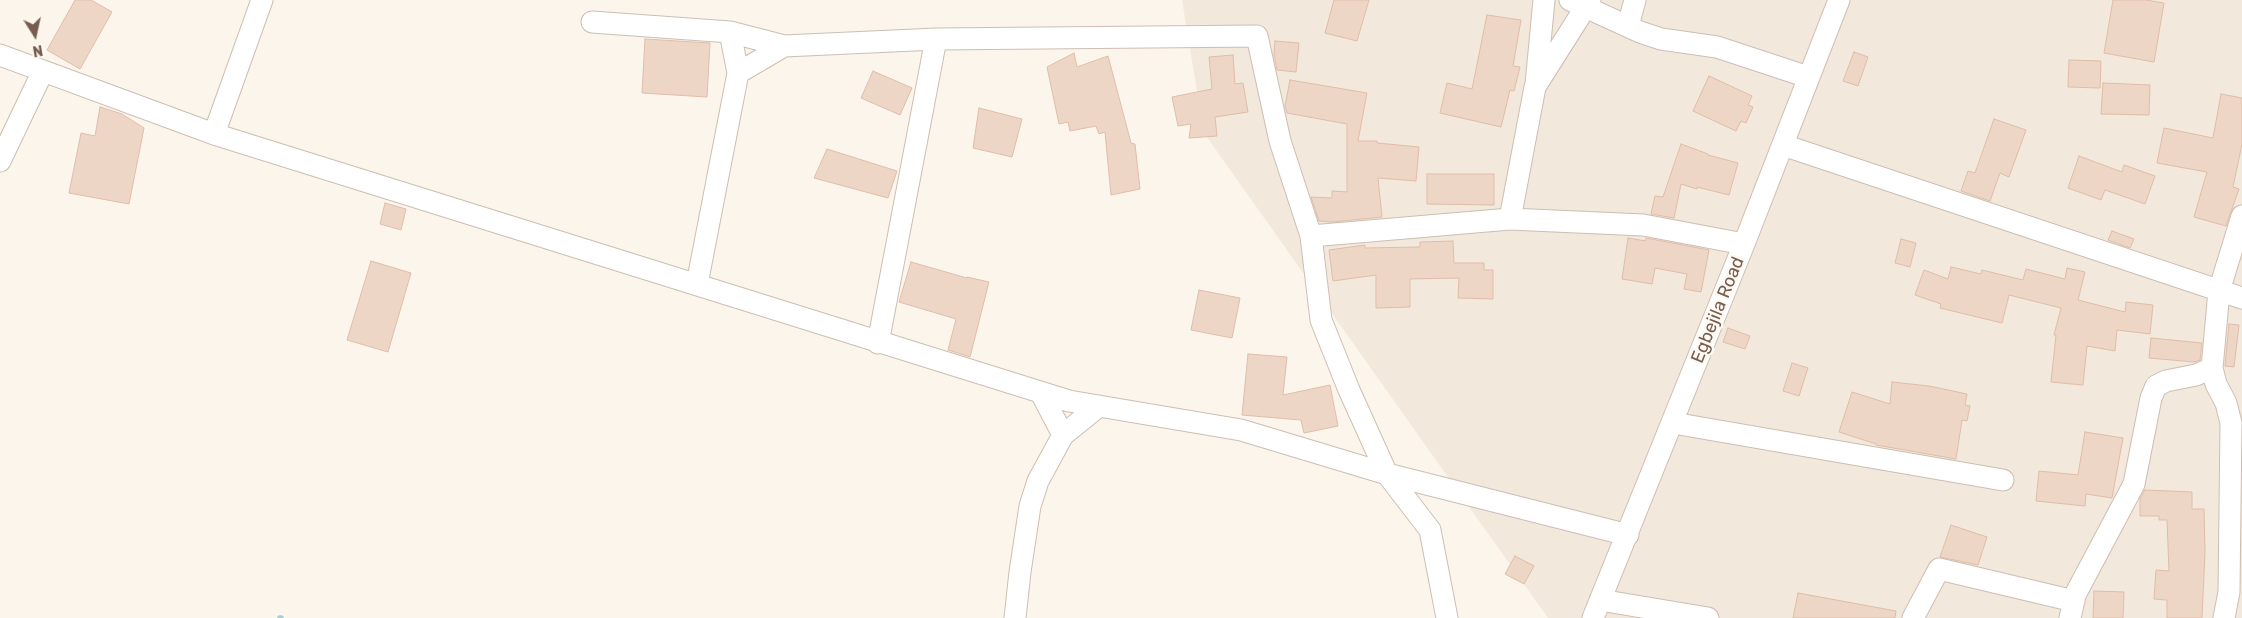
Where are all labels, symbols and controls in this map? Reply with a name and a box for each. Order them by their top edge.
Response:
north arrow [10,10,60,60]
text: N [31,41,44,60]
street label: Egbejila Road [1687,254,1749,366]

